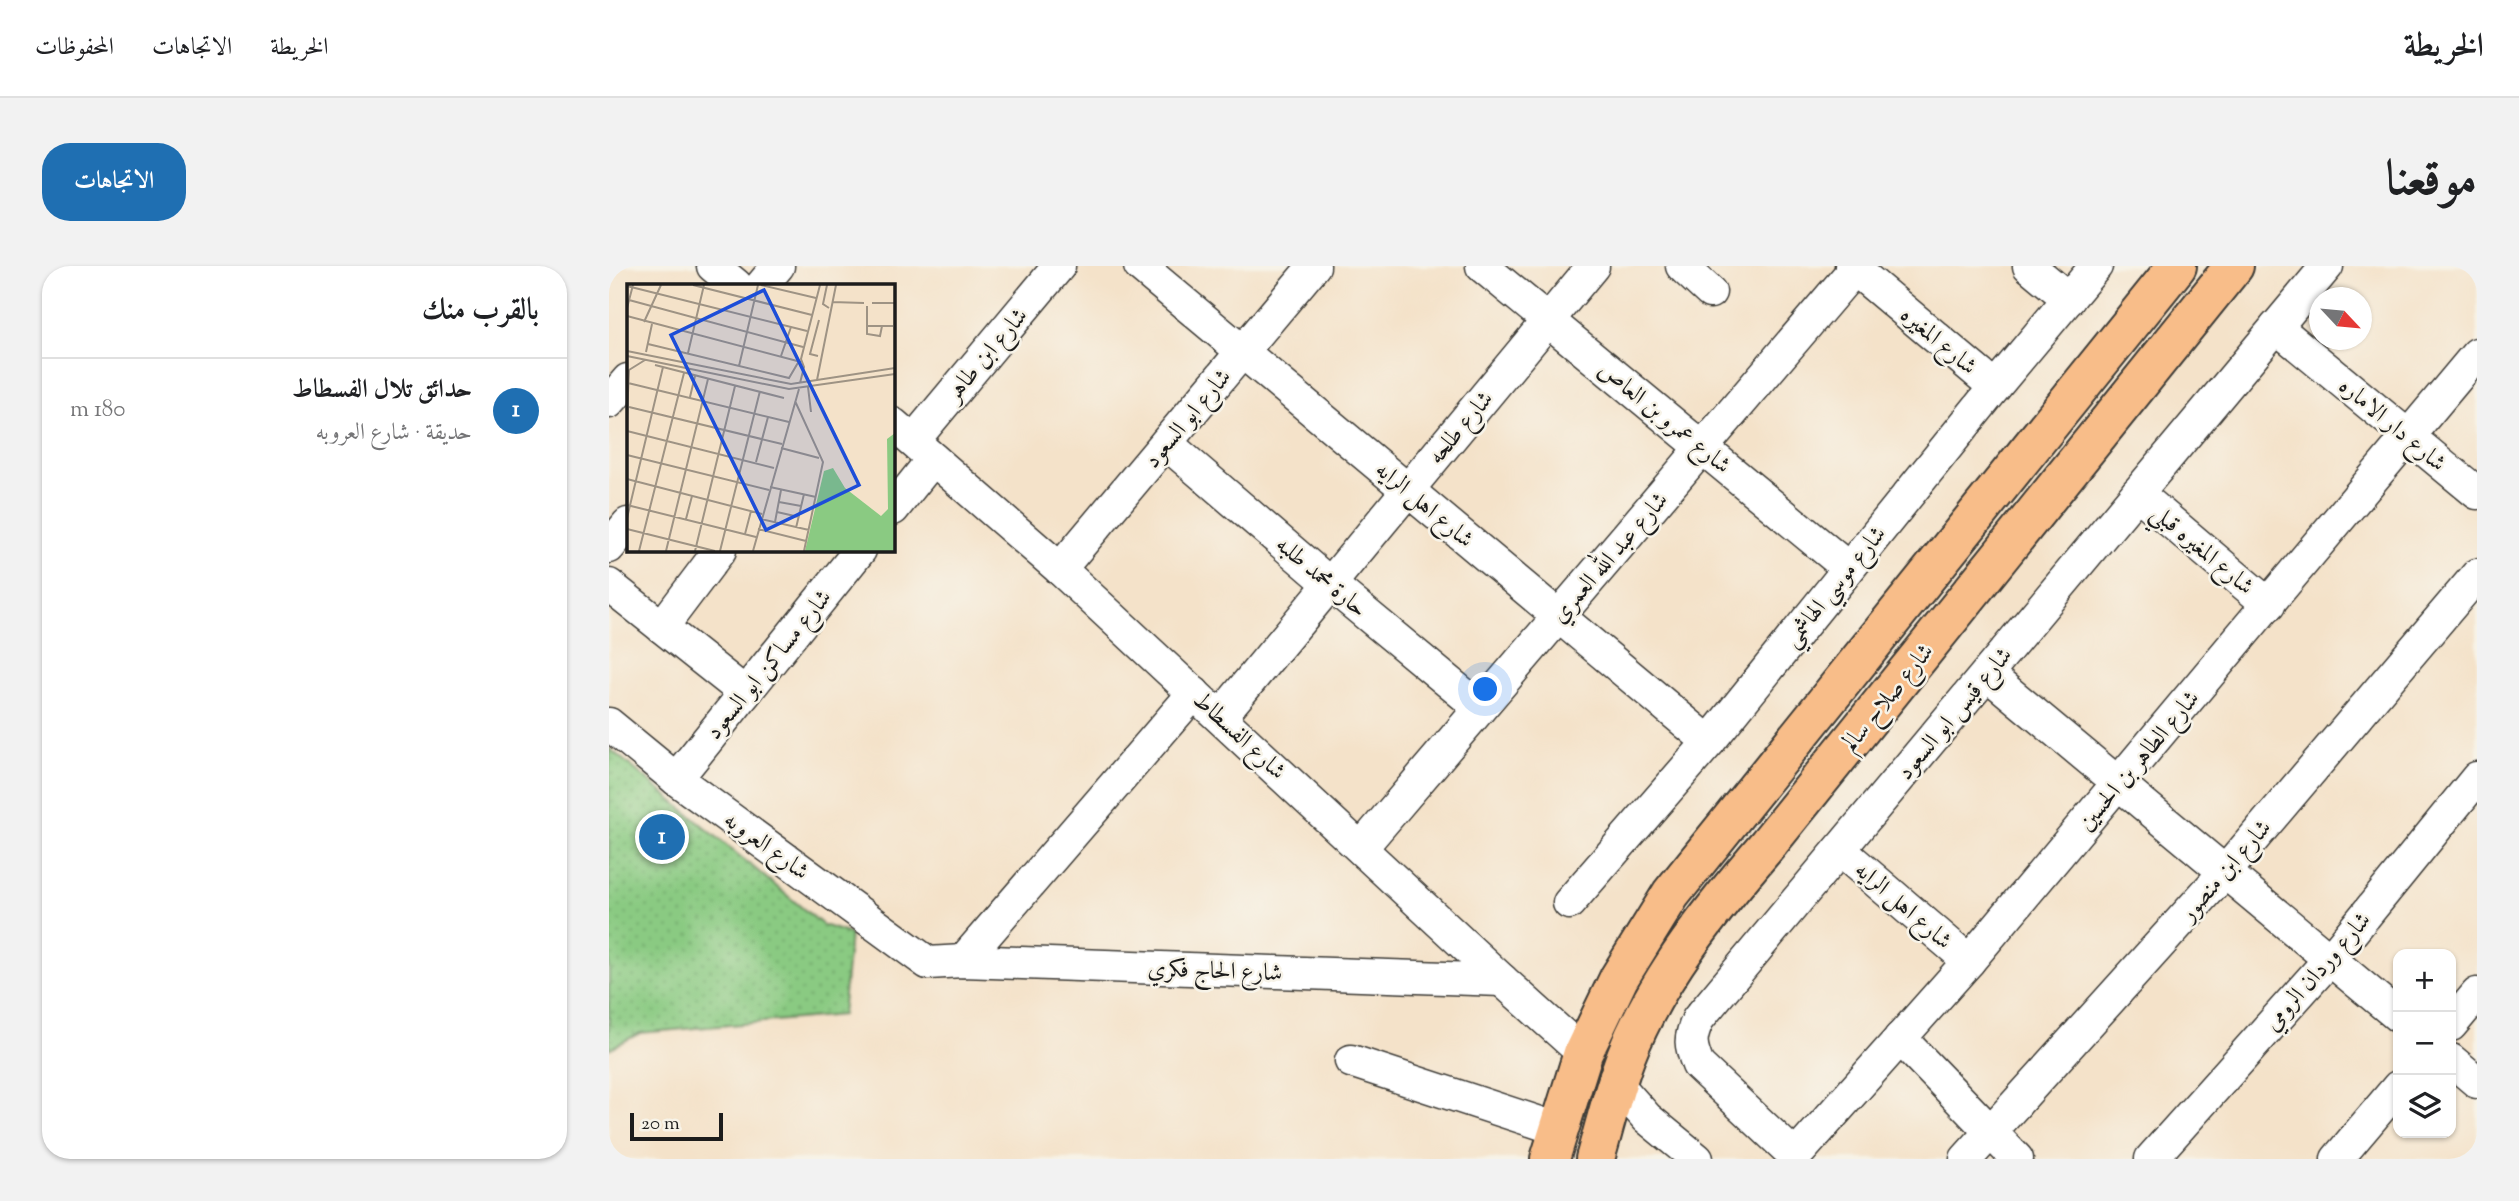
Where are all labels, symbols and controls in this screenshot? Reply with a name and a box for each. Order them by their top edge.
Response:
text: الخريطة [2404,24,2484,72]
text: المحفوظات [35,31,114,65]
text: الاتجاهات [152,31,232,65]
text: الخريطة [270,31,329,65]
button: الاتجاهات [42,143,186,221]
text: موقعنا [2385,147,2477,217]
inset map [627,284,894,551]
north arrow [2309,287,2372,350]
text: بالقرب منك [422,290,539,333]
street label: شارع المغيره [1891,299,1984,385]
street label: شارع ابن طاهر [936,301,1038,413]
street label: شارع عمرو بن العاص [1589,354,1738,484]
street label: شارع ابو السعود [1137,362,1241,477]
street label: شارع دار الاماره [2330,370,2453,482]
text: حدائق تلال الفسطاط [292,372,472,409]
street label: شارع طلحه [1421,384,1503,473]
text: 180 m [70,394,125,427]
text: 1 [512,394,520,427]
text: حديقة · شارع العروبه [316,417,472,450]
street label: شارع اهل الرايه [1366,454,1480,558]
street label: شارع عبد الله العمري [1541,483,1678,632]
street label: شارع المغيره قبلي [2140,497,2261,607]
street label: شارع موسي الهاشمي [1776,519,1898,658]
street label: حارة محمد طلبه [1267,529,1374,626]
street label: شارع مساكن ابو السعود [698,583,842,748]
street label: شارع صلاح سالم [1834,637,1944,761]
street label: شارع قيس ابو السعود [1890,640,2022,789]
your location [1468,672,1502,706]
street label: شارع الفسطاط [1184,684,1293,789]
street label: شارع الطاهر بن الحسين [2070,684,2209,840]
street label: شارع العروبه [715,804,816,890]
pin: 1 [639,811,685,863]
street label: شارع ابن منصور [2171,813,2281,932]
street label: شارع اهل الرايه [1846,854,1959,959]
street label: شارع وردان الرومي [2257,905,2381,1040]
map controls [2393,949,2456,1138]
button: + [2393,949,2456,1012]
street label: شارع الحاج فكري [1147,953,1283,993]
button: − [2393,1012,2456,1075]
button: layers [2393,1075,2456,1138]
scale bar [630,1110,723,1142]
text: 20 m [641,1111,680,1138]

